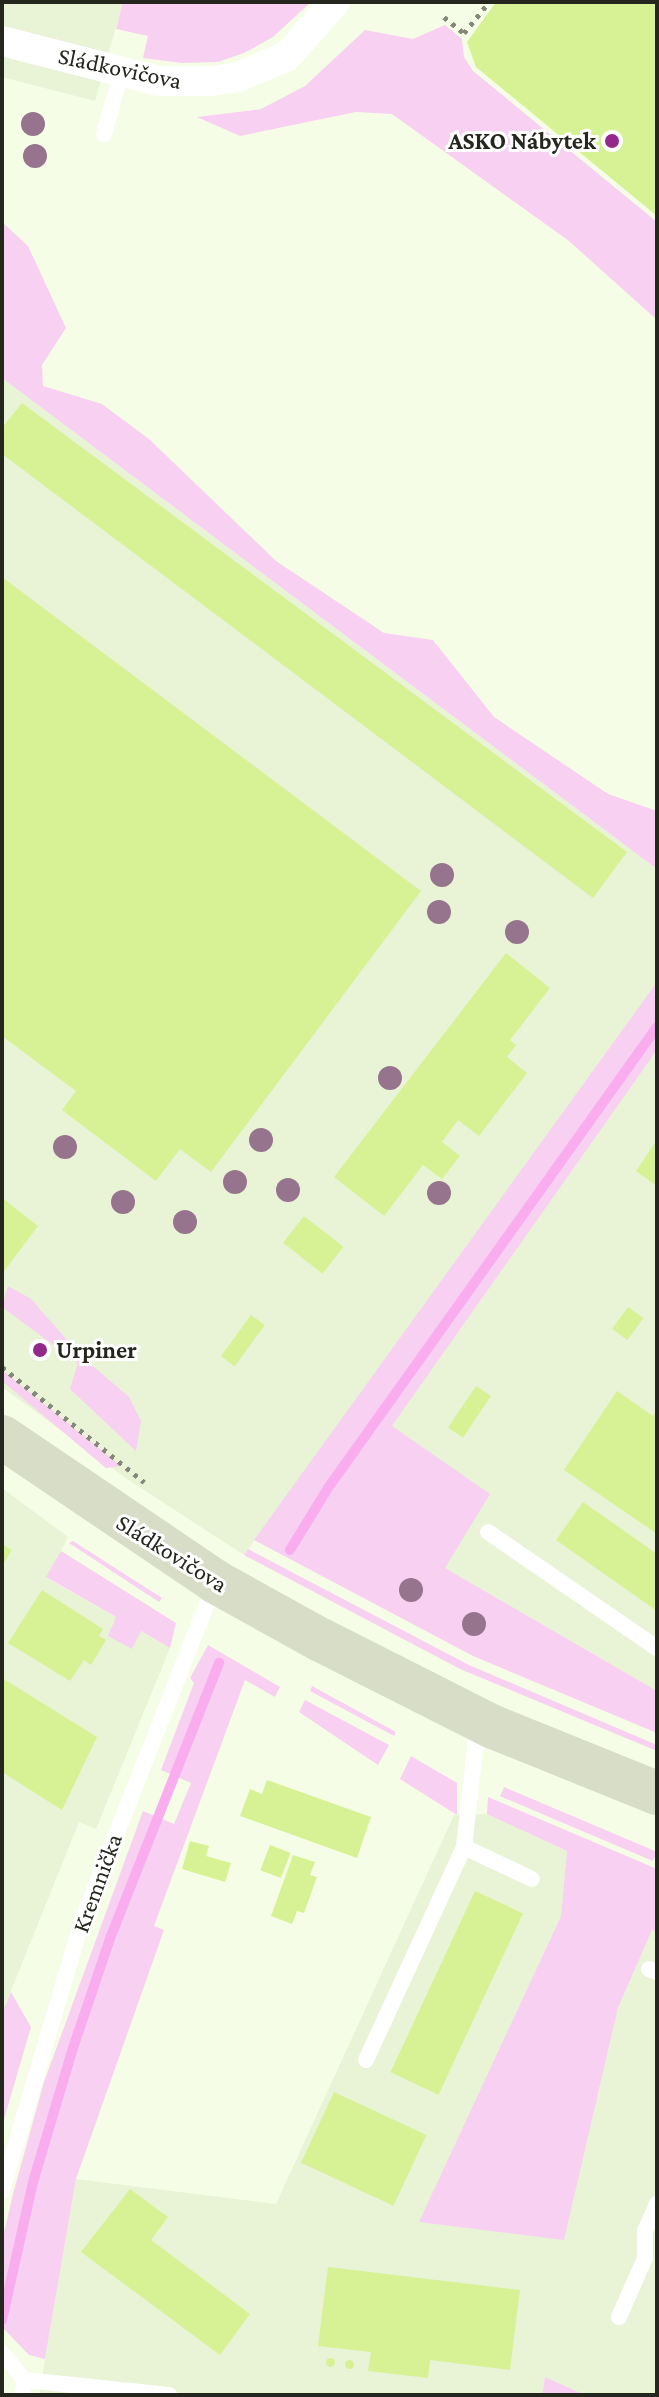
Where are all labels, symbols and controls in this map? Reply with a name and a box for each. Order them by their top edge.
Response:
street label: Sládkovičova [56,41,184,95]
place label: ASKO Nábytek [448,127,596,155]
marker: ASKO Nábytek [603,132,621,150]
place label: Urpiner [56,1336,137,1364]
marker: Urpiner [31,1341,49,1359]
street label: Sládkovičova [111,1508,233,1598]
street label: Kremnička [66,1830,128,1936]

